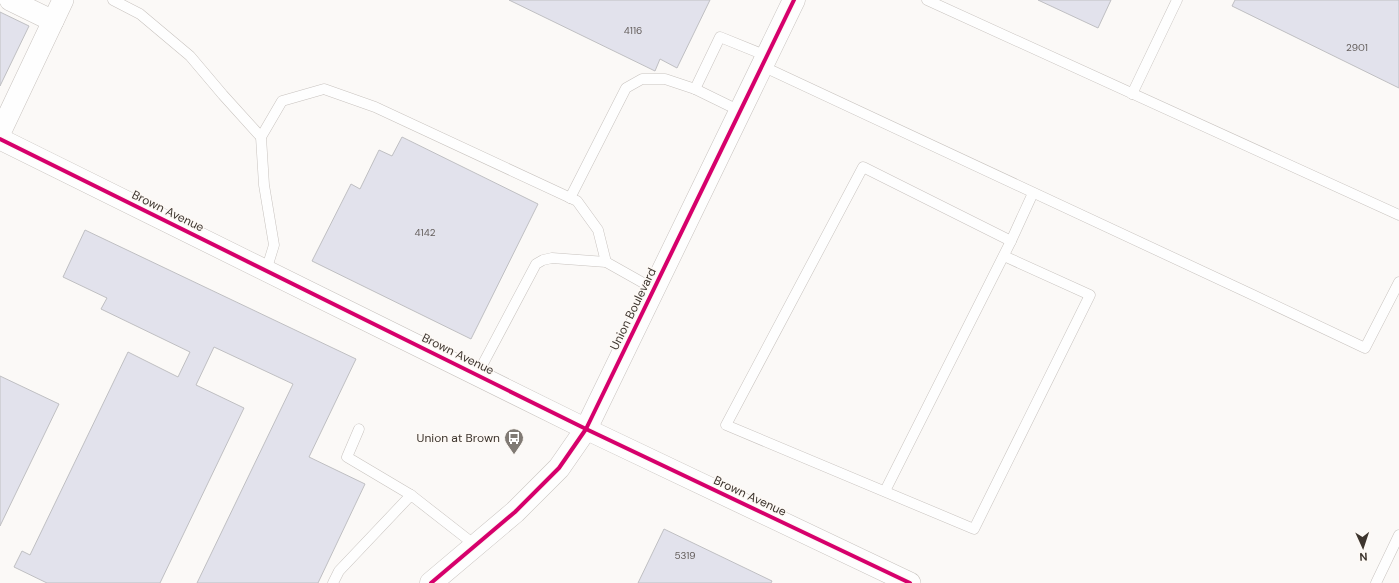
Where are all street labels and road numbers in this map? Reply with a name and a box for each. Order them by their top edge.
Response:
street label: Brown Avenue [129,187,207,235]
street label: Union Boulevard [606,265,660,353]
street label: Brown Avenue [419,330,497,378]
street label: Brown Avenue [711,472,789,520]

